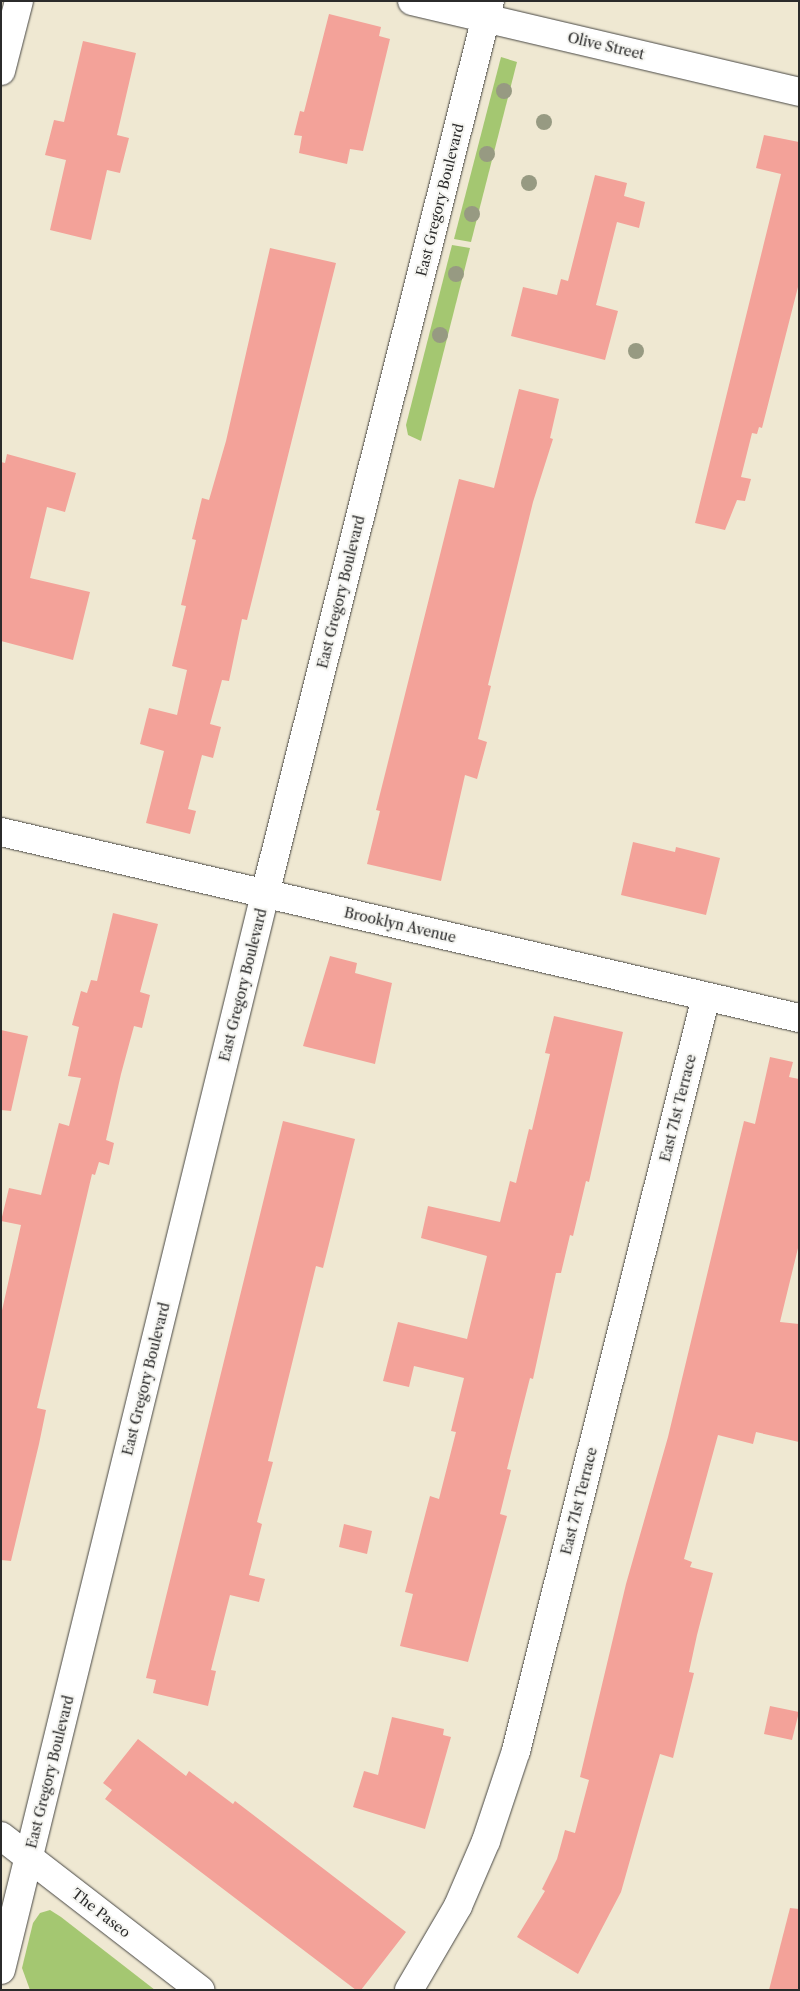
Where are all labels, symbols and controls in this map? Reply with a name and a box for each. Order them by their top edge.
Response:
street label: Olive Street [566,29,646,63]
street label: East Gregory Boulevard [413,122,467,278]
street label: East Gregory Boulevard [314,514,368,670]
street label: Brooklyn Avenue [342,904,458,946]
street label: East Gregory Boulevard [216,907,270,1063]
street label: East 71st Terrace [656,1052,700,1164]
street label: East Gregory Boulevard [119,1301,173,1457]
street label: East 71st Terrace [557,1445,601,1557]
street label: East Gregory Boulevard [23,1694,77,1850]
street label: The Paseo [68,1885,134,1941]

